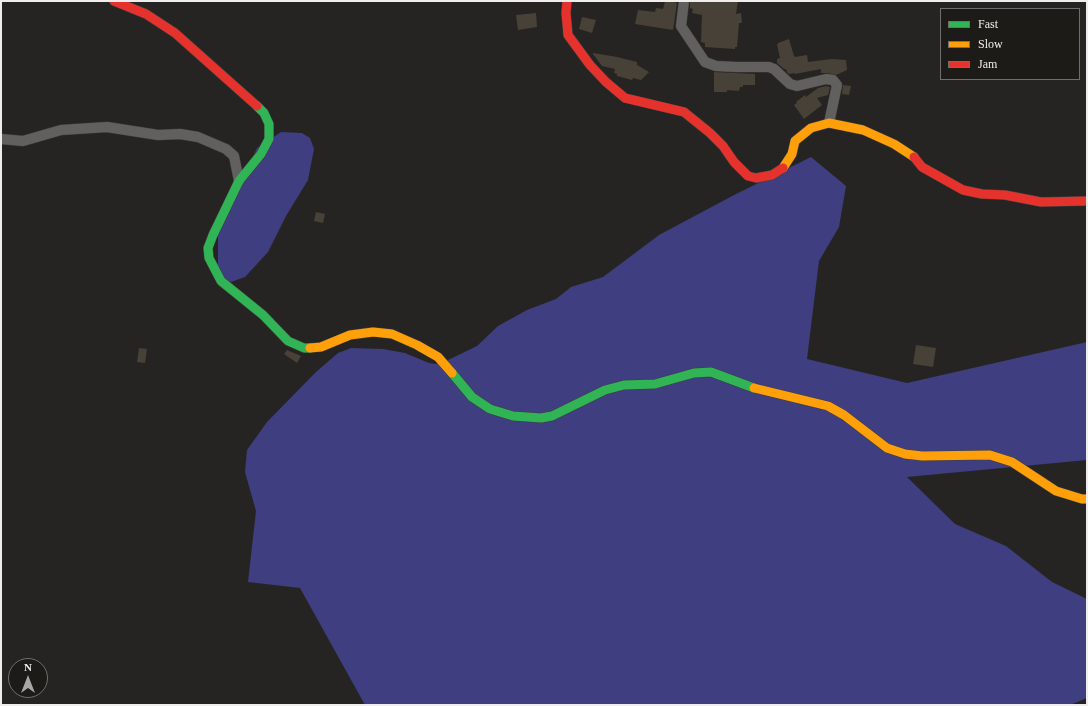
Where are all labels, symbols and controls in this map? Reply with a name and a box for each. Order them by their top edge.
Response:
legend [940,8,1080,80]
text: Fast [978,17,998,31]
text: Slow [978,37,1003,51]
text: Jam [978,57,997,71]
north arrow [8,658,48,698]
text: N [24,661,32,673]

